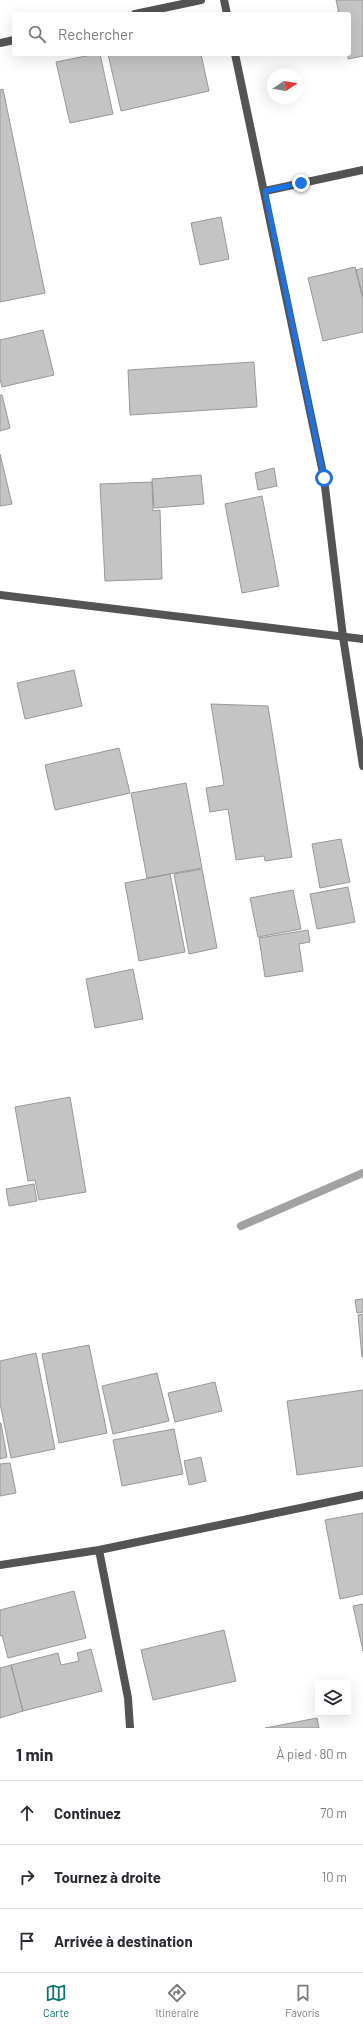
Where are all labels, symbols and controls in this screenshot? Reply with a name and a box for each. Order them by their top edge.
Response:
search box [12,12,351,56]
icon: search [26,23,48,45]
text: Rechercher [58,25,134,43]
north arrow [267,68,303,104]
route end [292,174,310,192]
route start [315,469,333,487]
map controls [315,1680,351,1716]
button: layers [315,1680,351,1716]
text: 1 min [16,1744,53,1764]
text: À pied · 80 m [277,1746,347,1762]
icon: ahead [16,1802,38,1824]
text: Continuez [54,1804,121,1822]
text: 70 m [320,1805,347,1821]
icon: right [16,1866,38,1888]
text: Tournez à droite [54,1868,161,1886]
text: 10 m [322,1869,347,1885]
icon: arrive [16,1930,38,1952]
text: Arrivée à destination [54,1932,193,1950]
tab: Carte [43,1982,69,2019]
tab: Itinéraire [155,1982,199,2019]
tab: Favoris [285,1982,320,2019]

